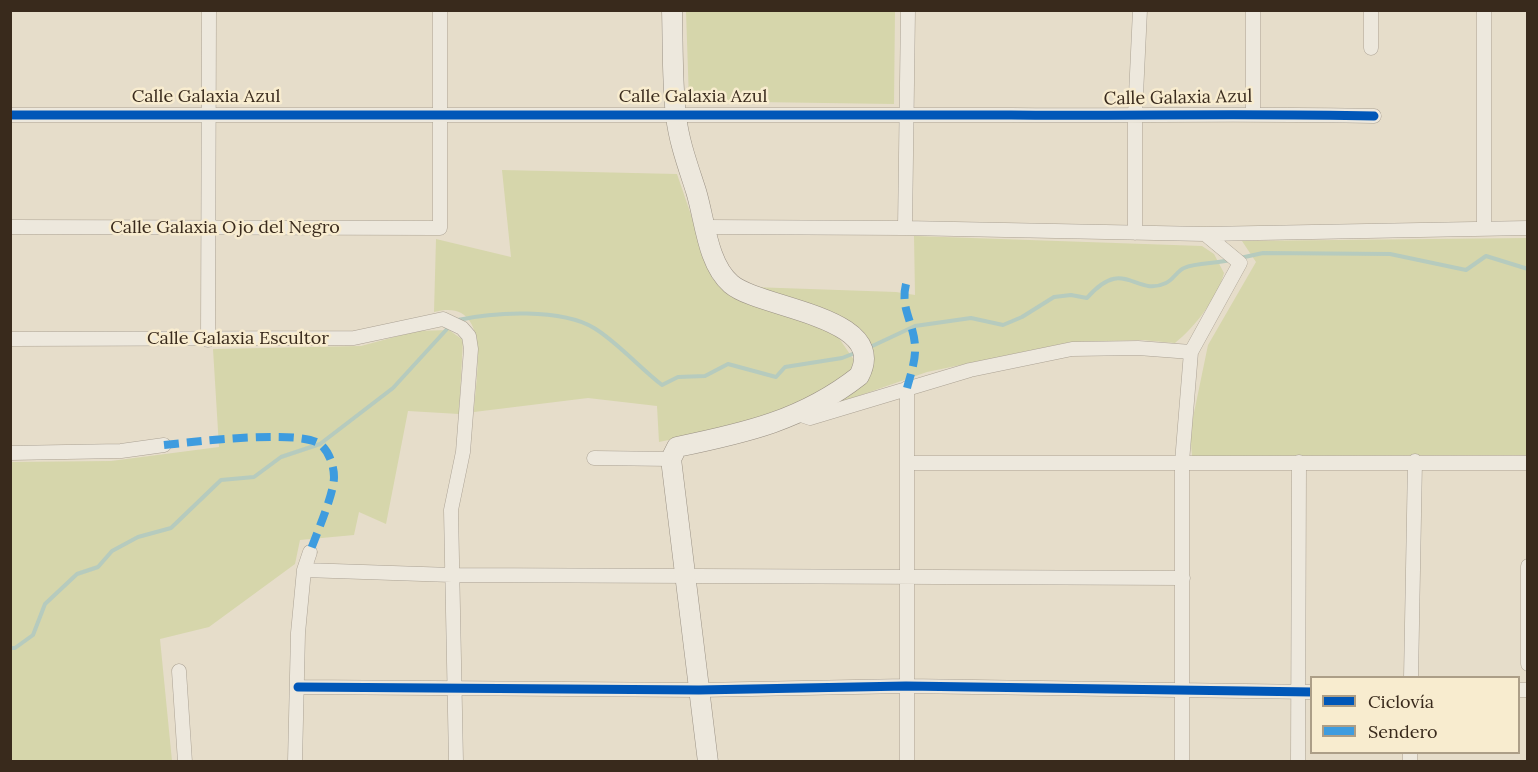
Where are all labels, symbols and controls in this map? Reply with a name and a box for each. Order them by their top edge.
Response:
street label: Calle Galaxia Azul [132,86,280,108]
street label: Calle Galaxia Azul [619,86,767,108]
street label: Calle Galaxia Azul [1104,86,1252,110]
street label: Calle Galaxia Ojo del Negro [110,217,340,239]
street label: Calle Galaxia Escultor [147,328,329,350]
legend [1310,676,1520,754]
text: Ciclovía [1368,690,1434,713]
text: Sendero [1368,720,1438,743]

